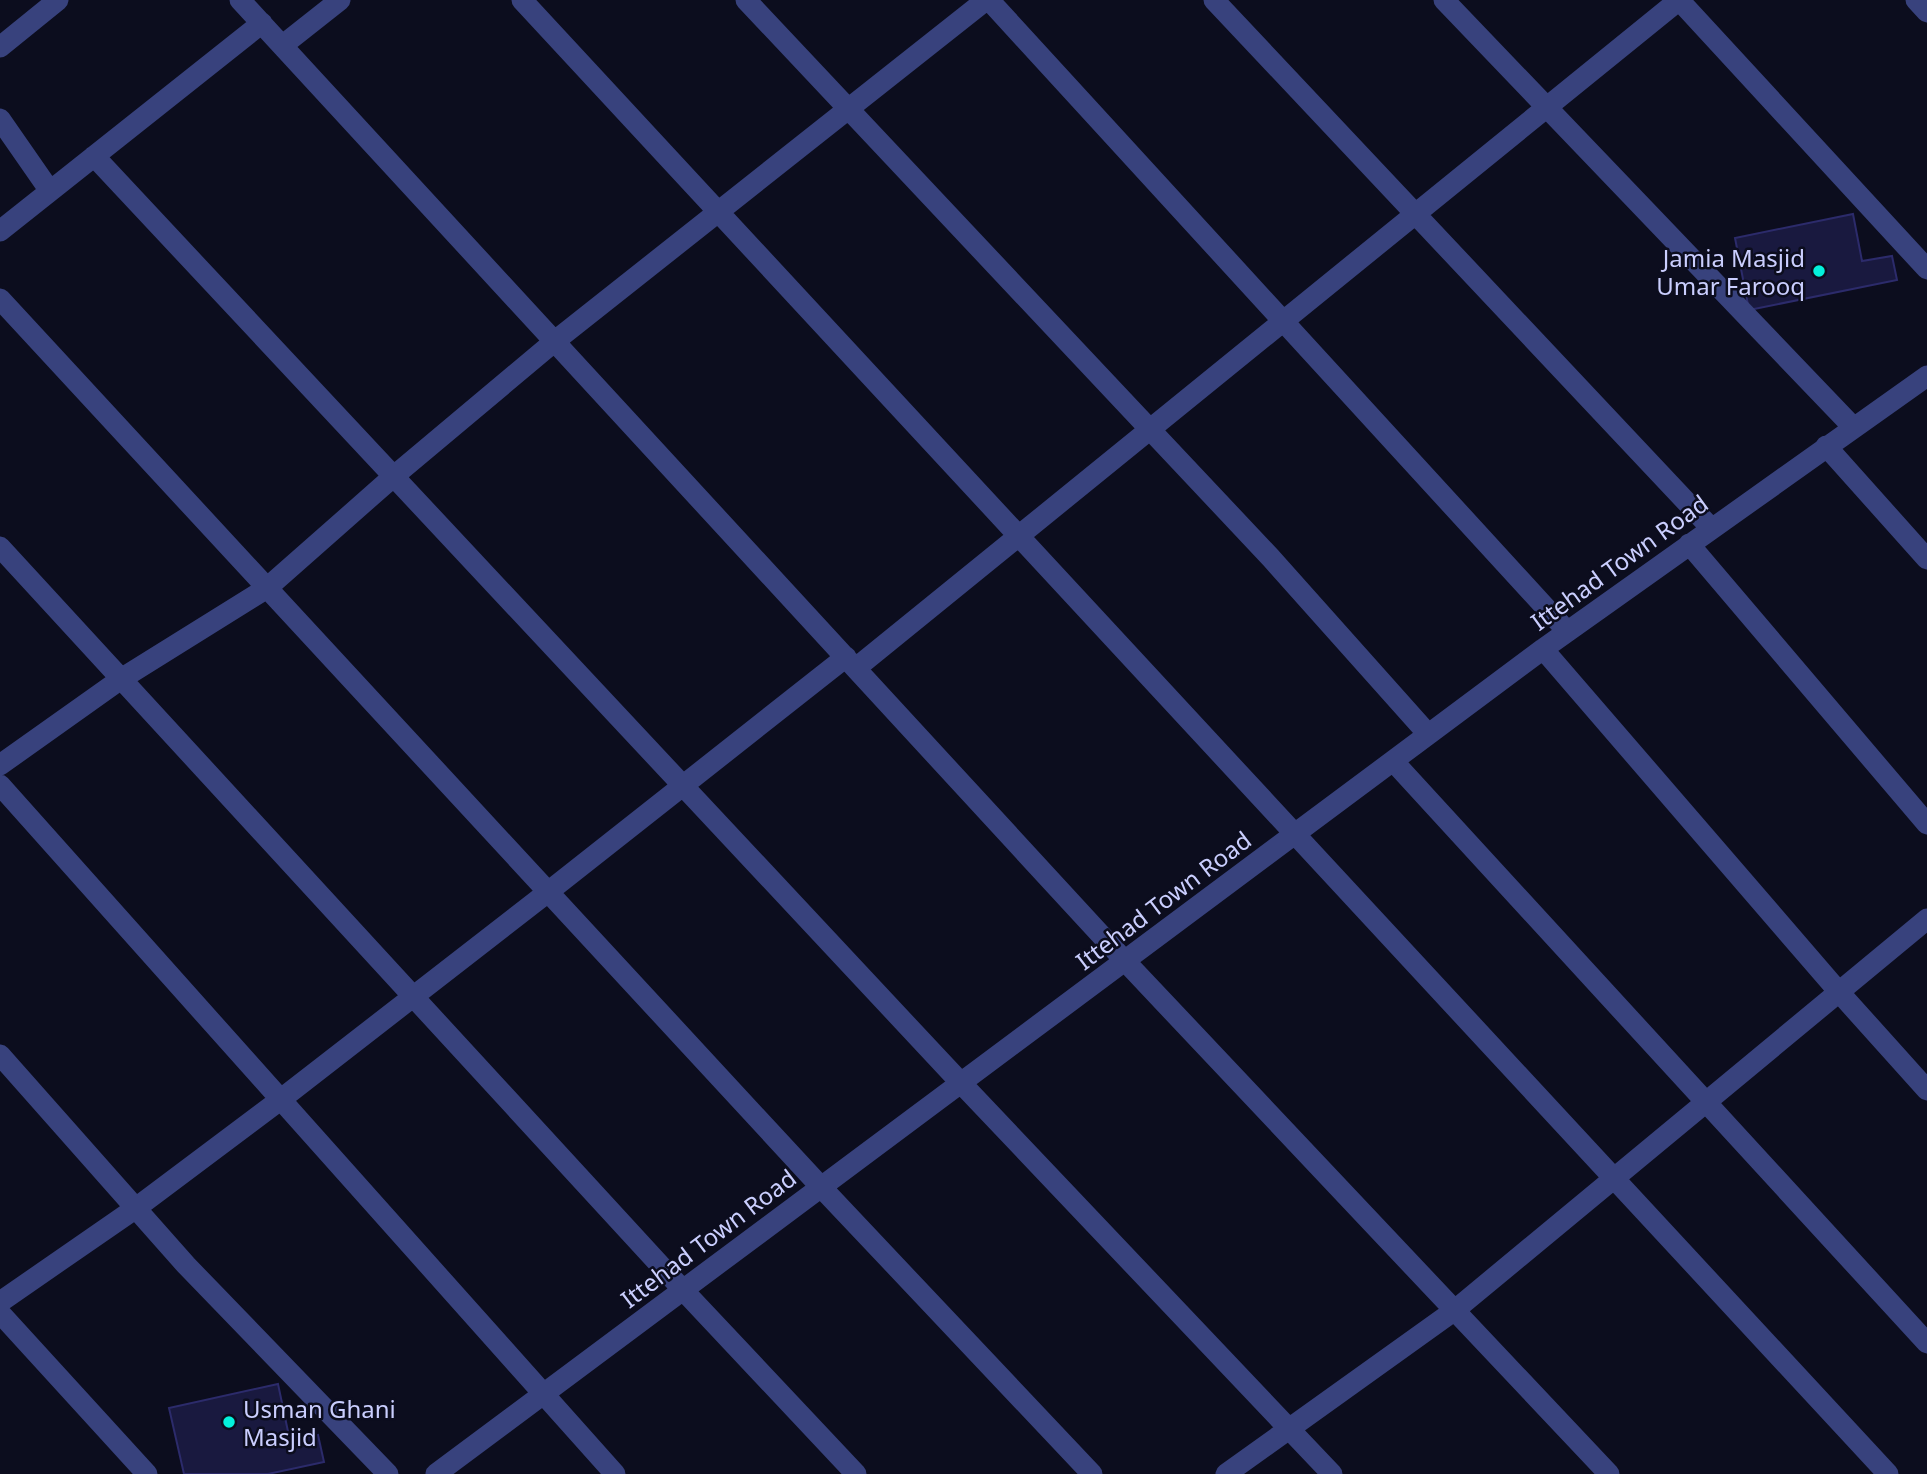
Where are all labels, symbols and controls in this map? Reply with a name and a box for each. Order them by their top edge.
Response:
place label: Jamia Masjid Umar Farooq [1656,241,1805,302]
marker: Jamia Masjid Umar Farooq [1811,263,1827,279]
street label: Ittehad Town Road [1524,486,1714,638]
street label: Ittehad Town Road [1069,823,1257,977]
street label: Ittehad Town Road [614,1161,802,1315]
place label: Usman Ghani Masjid [243,1392,396,1453]
marker: Usman Ghani Masjid [221,1414,237,1430]

